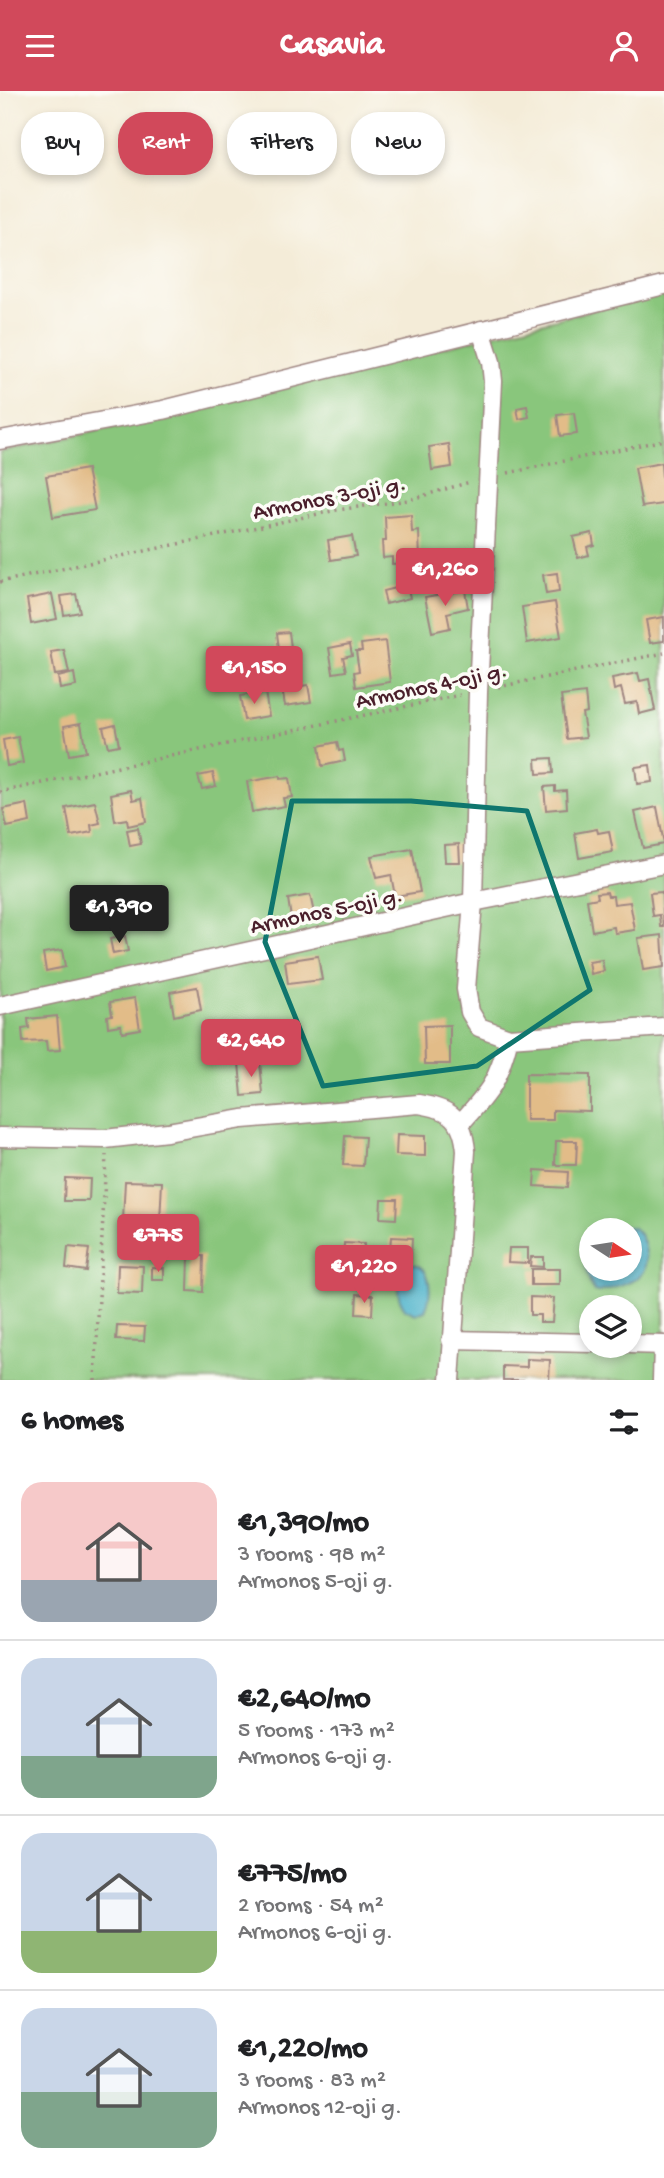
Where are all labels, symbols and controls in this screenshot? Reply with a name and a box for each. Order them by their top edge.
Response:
icon: menu [21,27,59,65]
text: Casavia [280,27,384,65]
icon: person [605,27,643,65]
chip: Buy [21,112,104,175]
chip: Rent [118,112,213,175]
chip: Filters [227,112,337,175]
chip: New [351,112,445,175]
street label: Armonos 3-oji g. [251,471,408,528]
pin: €1,260 [388,549,502,608]
text: €1,260 [412,557,478,584]
pin: €1,150 [197,647,311,706]
text: €1,150 [222,655,286,682]
street label: Armonos 4-oji g. [353,658,510,717]
street label: Armonos 5-oji g. [248,883,406,942]
pin: €1,390 [62,885,176,945]
text: €1,390 [86,894,152,921]
pin: €2,640 [194,1019,308,1079]
text: €2,640 [217,1028,285,1055]
pin: €775 [117,1215,199,1274]
north arrow [579,1218,642,1281]
map controls [579,1218,642,1358]
text: €775 [133,1223,183,1250]
pin: €1,220 [307,1245,421,1305]
text: €1,220 [331,1254,397,1281]
button: layers [579,1295,642,1358]
icon: filters [605,1403,643,1441]
text: 6 homes [21,1405,123,1440]
text: €1,390/mo [238,1507,369,1542]
icon: home [77,1510,161,1594]
text: 3 rooms · 98 m² [238,1542,385,1569]
text: Armonos 5-oji g. [238,1569,393,1596]
text: €2,640/mo [238,1683,371,1718]
icon: home [77,1686,161,1770]
text: 5 rooms · 173 m² [238,1718,395,1745]
text: Armonos 6-oji g. [238,1745,393,1772]
text: €775/mo [238,1858,347,1893]
icon: home [77,1861,161,1945]
text: 2 rooms · 54 m² [238,1893,384,1920]
text: Armonos 6-oji g. [238,1920,393,1947]
text: €1,220/mo [238,2033,368,2068]
icon: home [77,2036,161,2120]
text: 3 rooms · 83 m² [238,2068,386,2095]
text: Armonos 12-oji g. [238,2095,402,2122]

